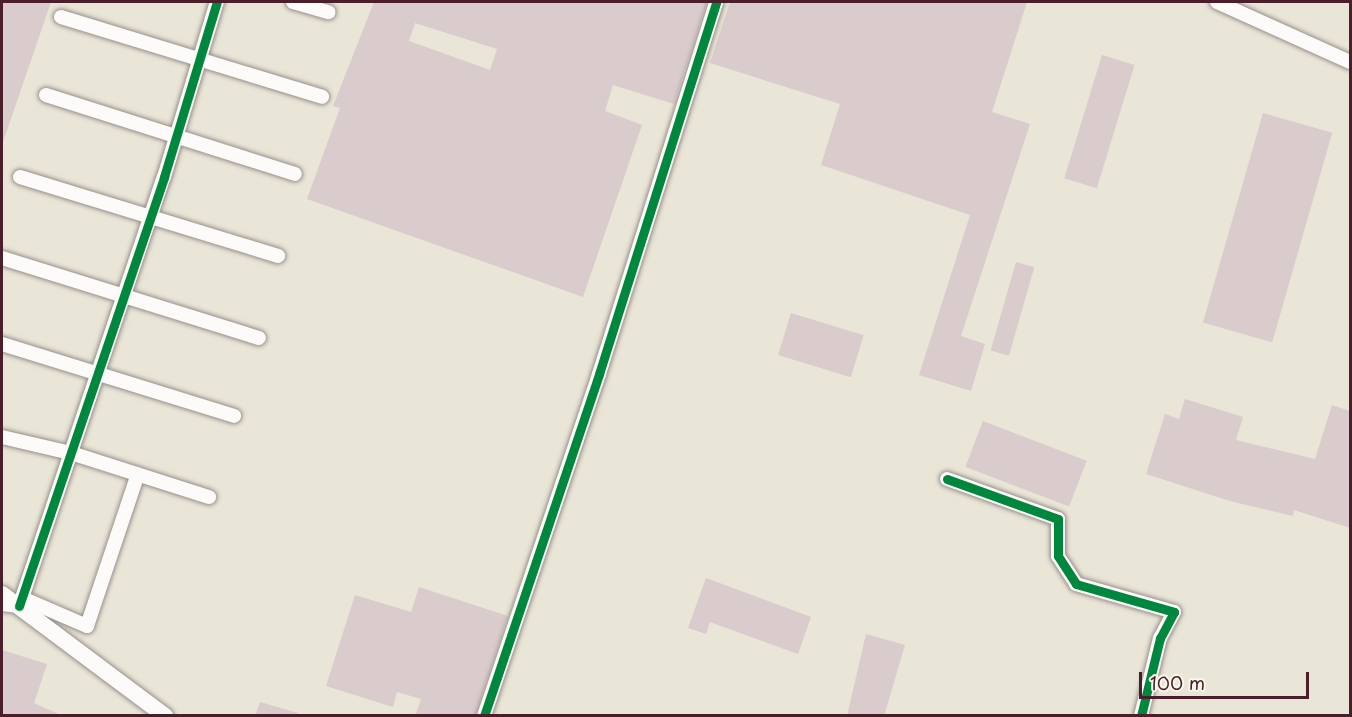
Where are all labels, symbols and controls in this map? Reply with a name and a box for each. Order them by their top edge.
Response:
scale bar [1142,660,1312,698]
text: 100 m [1150,669,1205,696]

